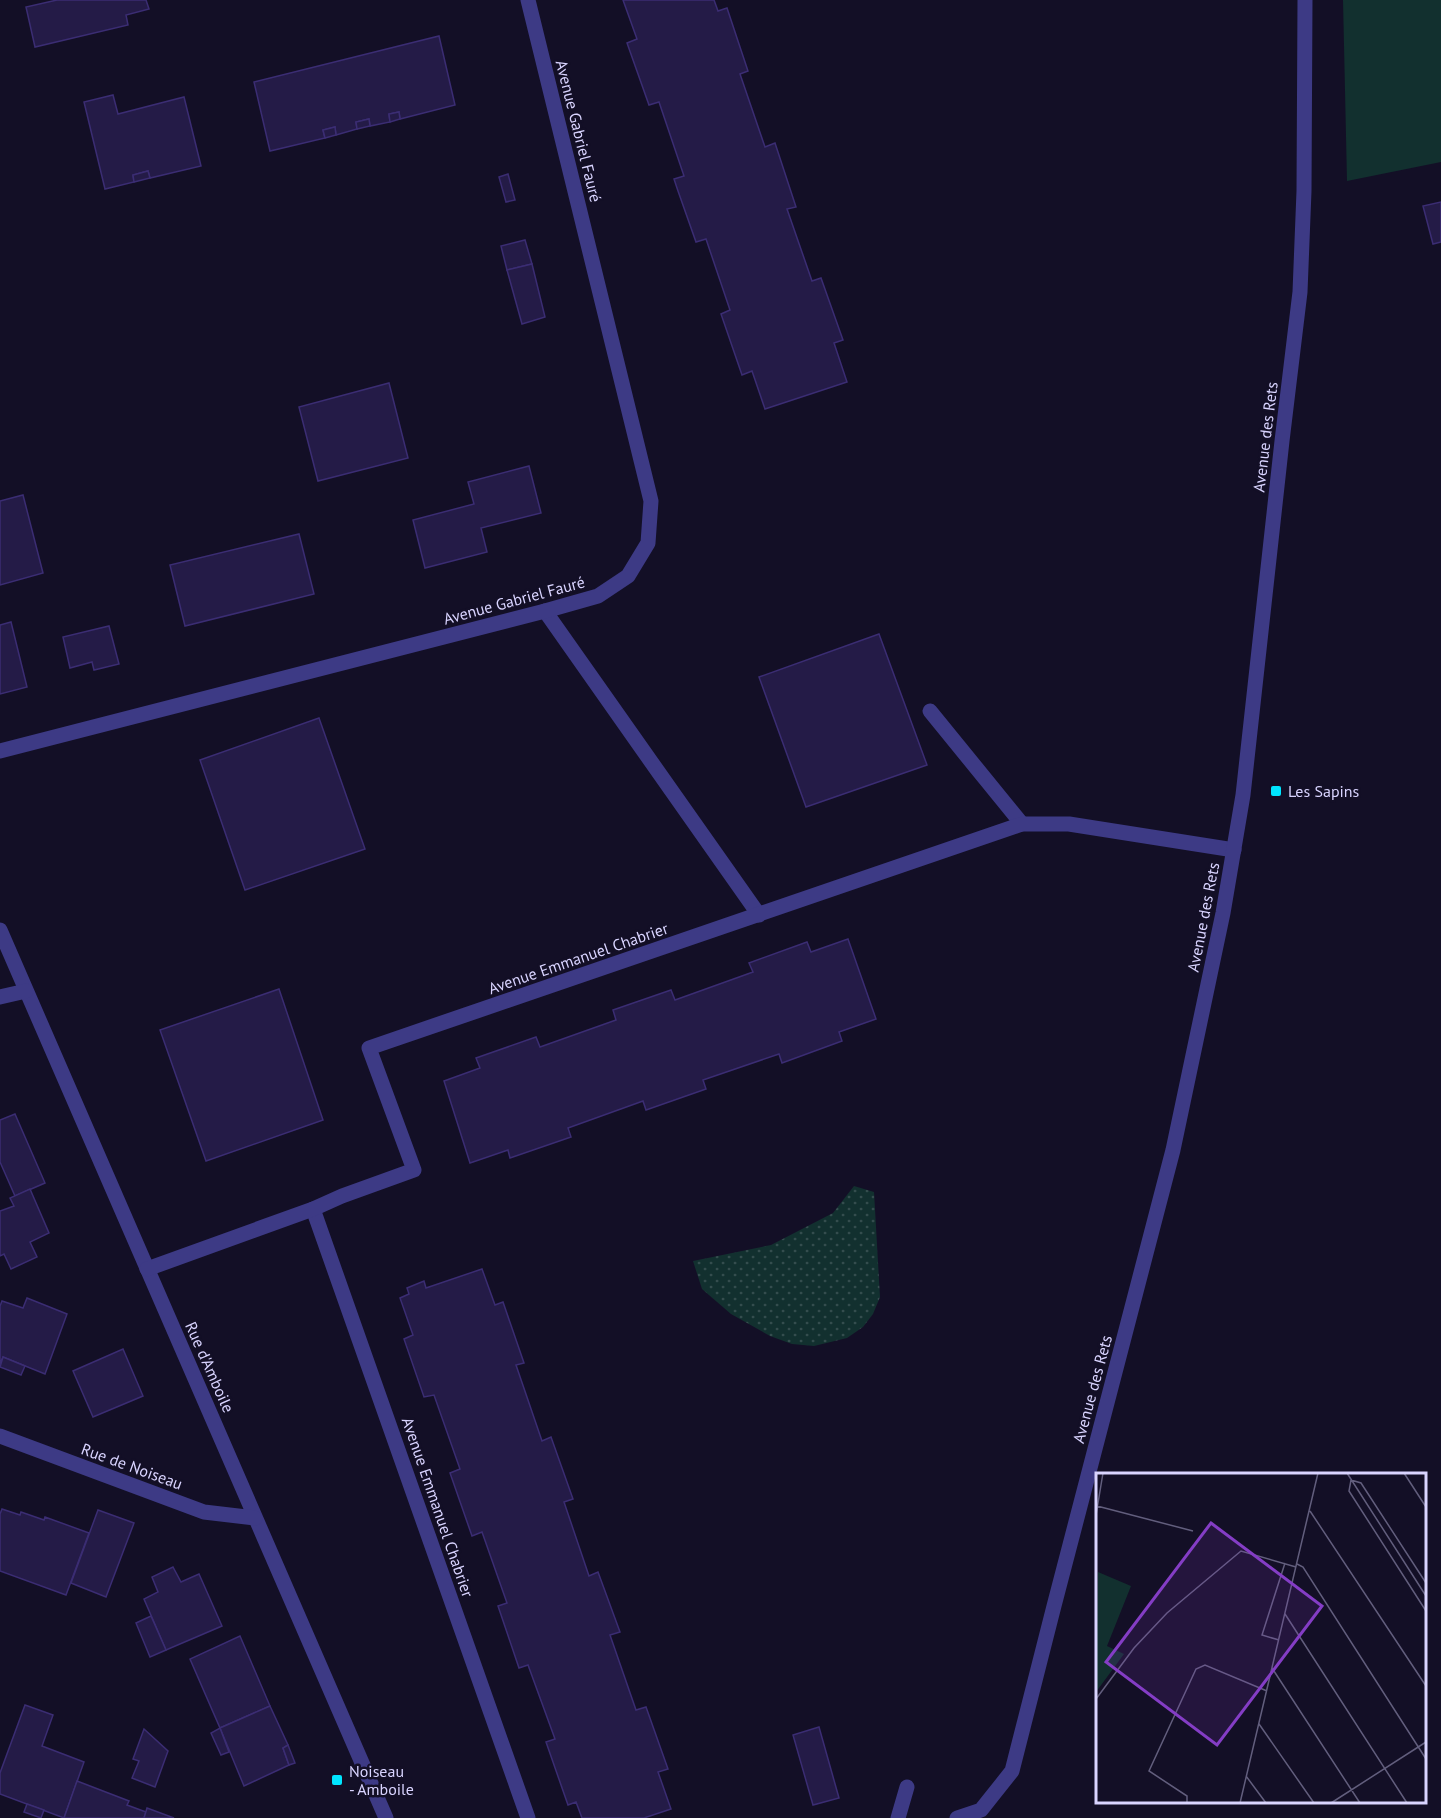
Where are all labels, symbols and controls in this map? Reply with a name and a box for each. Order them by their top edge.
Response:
street label: Avenue Gabriel Fauré [552,58,606,204]
street label: Avenue des Rets [1248,380,1282,493]
street label: Avenue Gabriel Fauré [441,571,587,629]
place label: Les Sapins [1288,781,1360,801]
marker: Les Sapins [1269,784,1283,798]
street label: Avenue des Rets [1183,860,1223,973]
street label: Avenue Emmanuel Chabrier [485,918,671,998]
street label: Rue d'Amboile [181,1319,239,1415]
street label: Avenue des Rets [1068,1333,1116,1445]
street label: Avenue Emmanuel Chabrier [398,1414,478,1600]
street label: Rue de Noiseau [79,1438,185,1494]
inset map [1096,1473,1426,1803]
place label: Noiseau - Amboile [349,1761,414,1799]
marker: Noiseau - Amboile [330,1773,344,1787]

